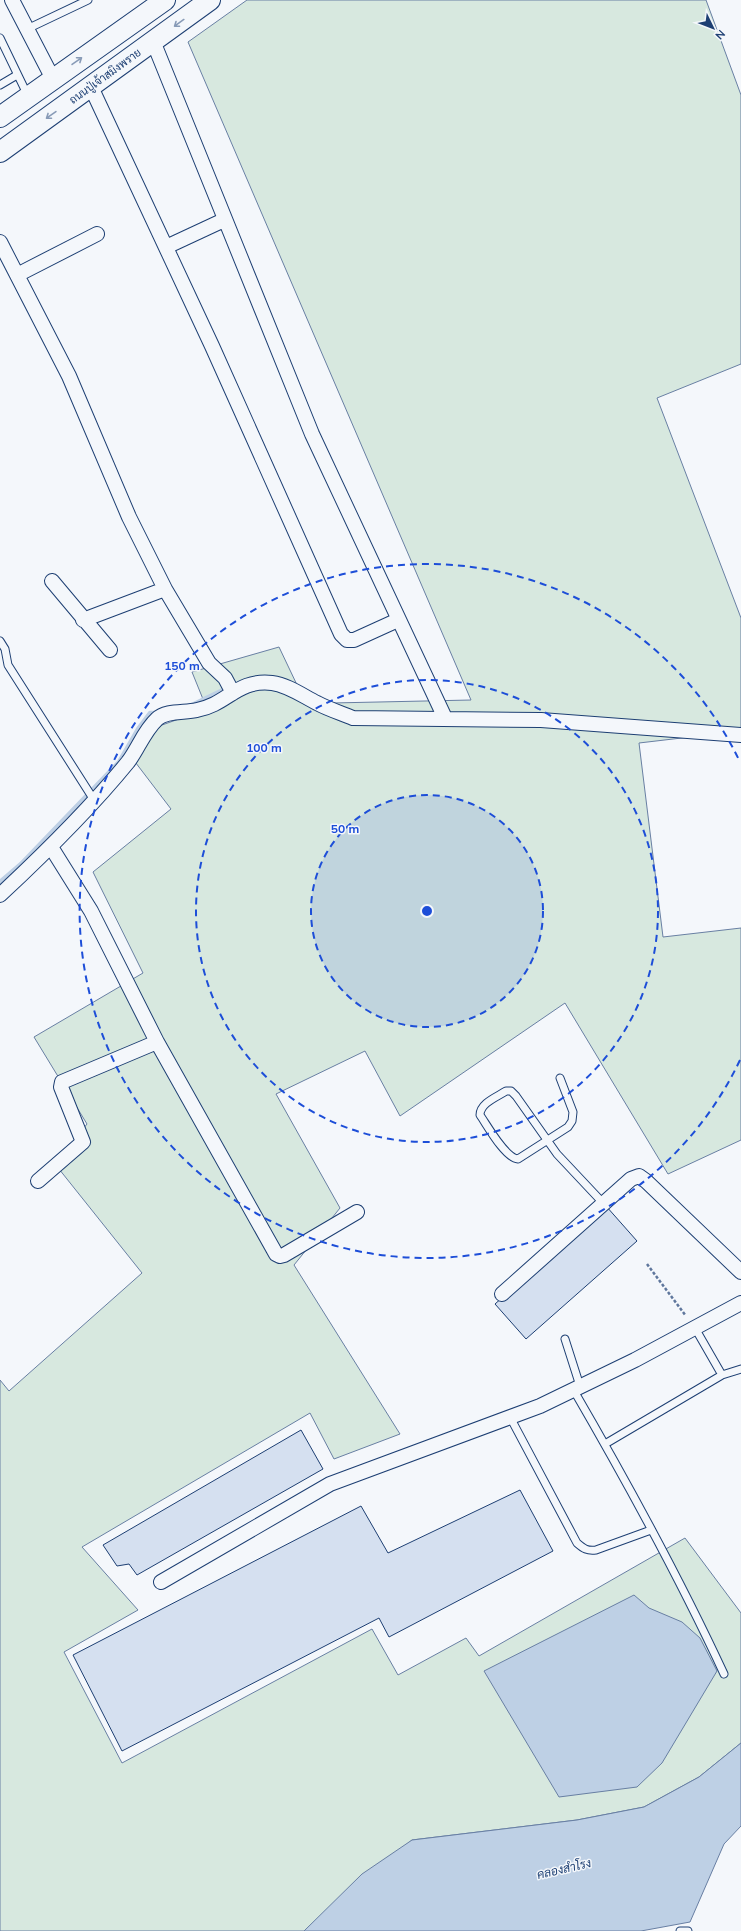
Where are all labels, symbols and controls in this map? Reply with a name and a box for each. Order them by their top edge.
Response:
north arrow [693,8,733,48]
one-way arrow [173,19,184,27]
text: N [712,27,728,43]
street label: ถนนปู่เจ้าสมิงพราย [66,45,144,108]
one-way arrow [72,57,83,65]
one-way arrow [45,111,56,120]
text: 150 m [164,658,200,673]
text: 100 m [246,740,282,755]
text: 50 m [331,821,359,836]
centre of rings [420,904,434,918]
water label: คลองสำโรง [535,1855,593,1882]

